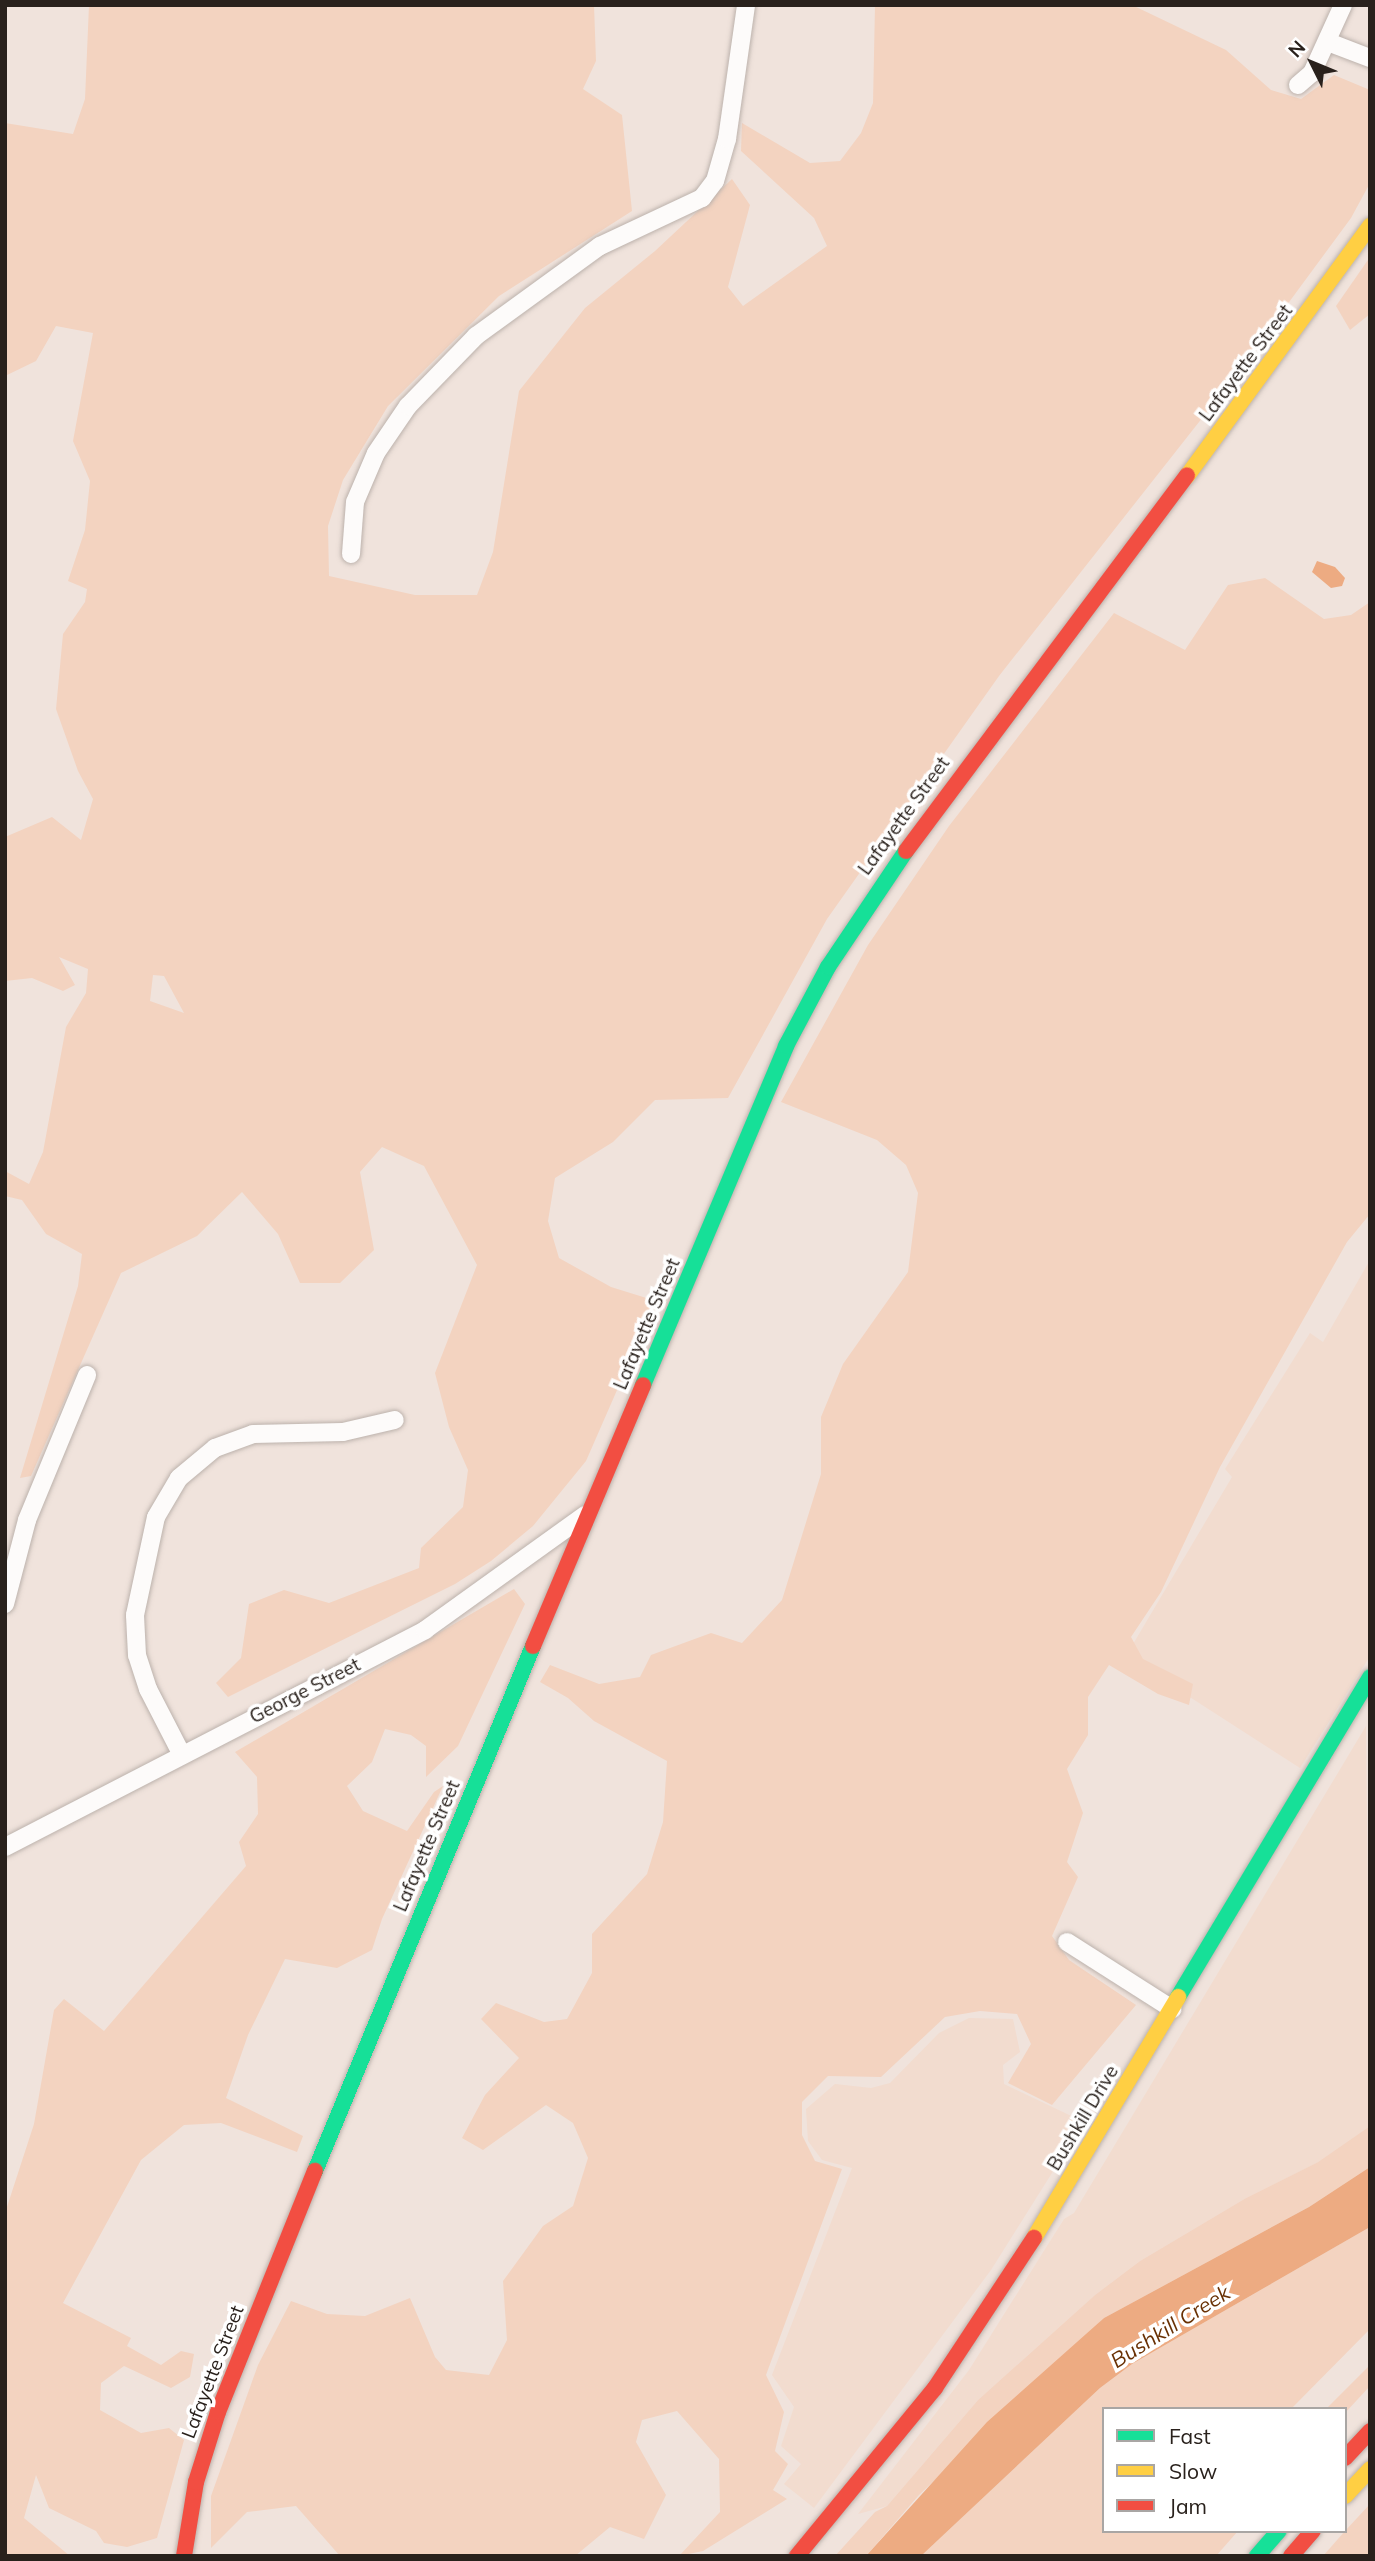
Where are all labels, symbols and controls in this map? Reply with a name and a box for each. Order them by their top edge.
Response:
north arrow [1277,28,1347,98]
text: N [1283,35,1310,62]
street label: Lafayette Street [1195,300,1297,426]
street label: Lafayette Street [853,752,955,880]
street label: Lafayette Street [609,1255,685,1393]
street label: George Street [246,1653,364,1729]
street label: Lafayette Street [389,1777,465,1915]
street label: Bushkill Drive [1043,2061,1123,2175]
water label: Bushkill Creek [1106,2279,1234,2373]
street label: Lafayette Street [177,2302,249,2442]
legend [1102,2407,1347,2533]
text: Fast [1169,2423,1211,2449]
text: Slow [1169,2458,1217,2484]
text: Jam [1169,2493,1207,2519]

